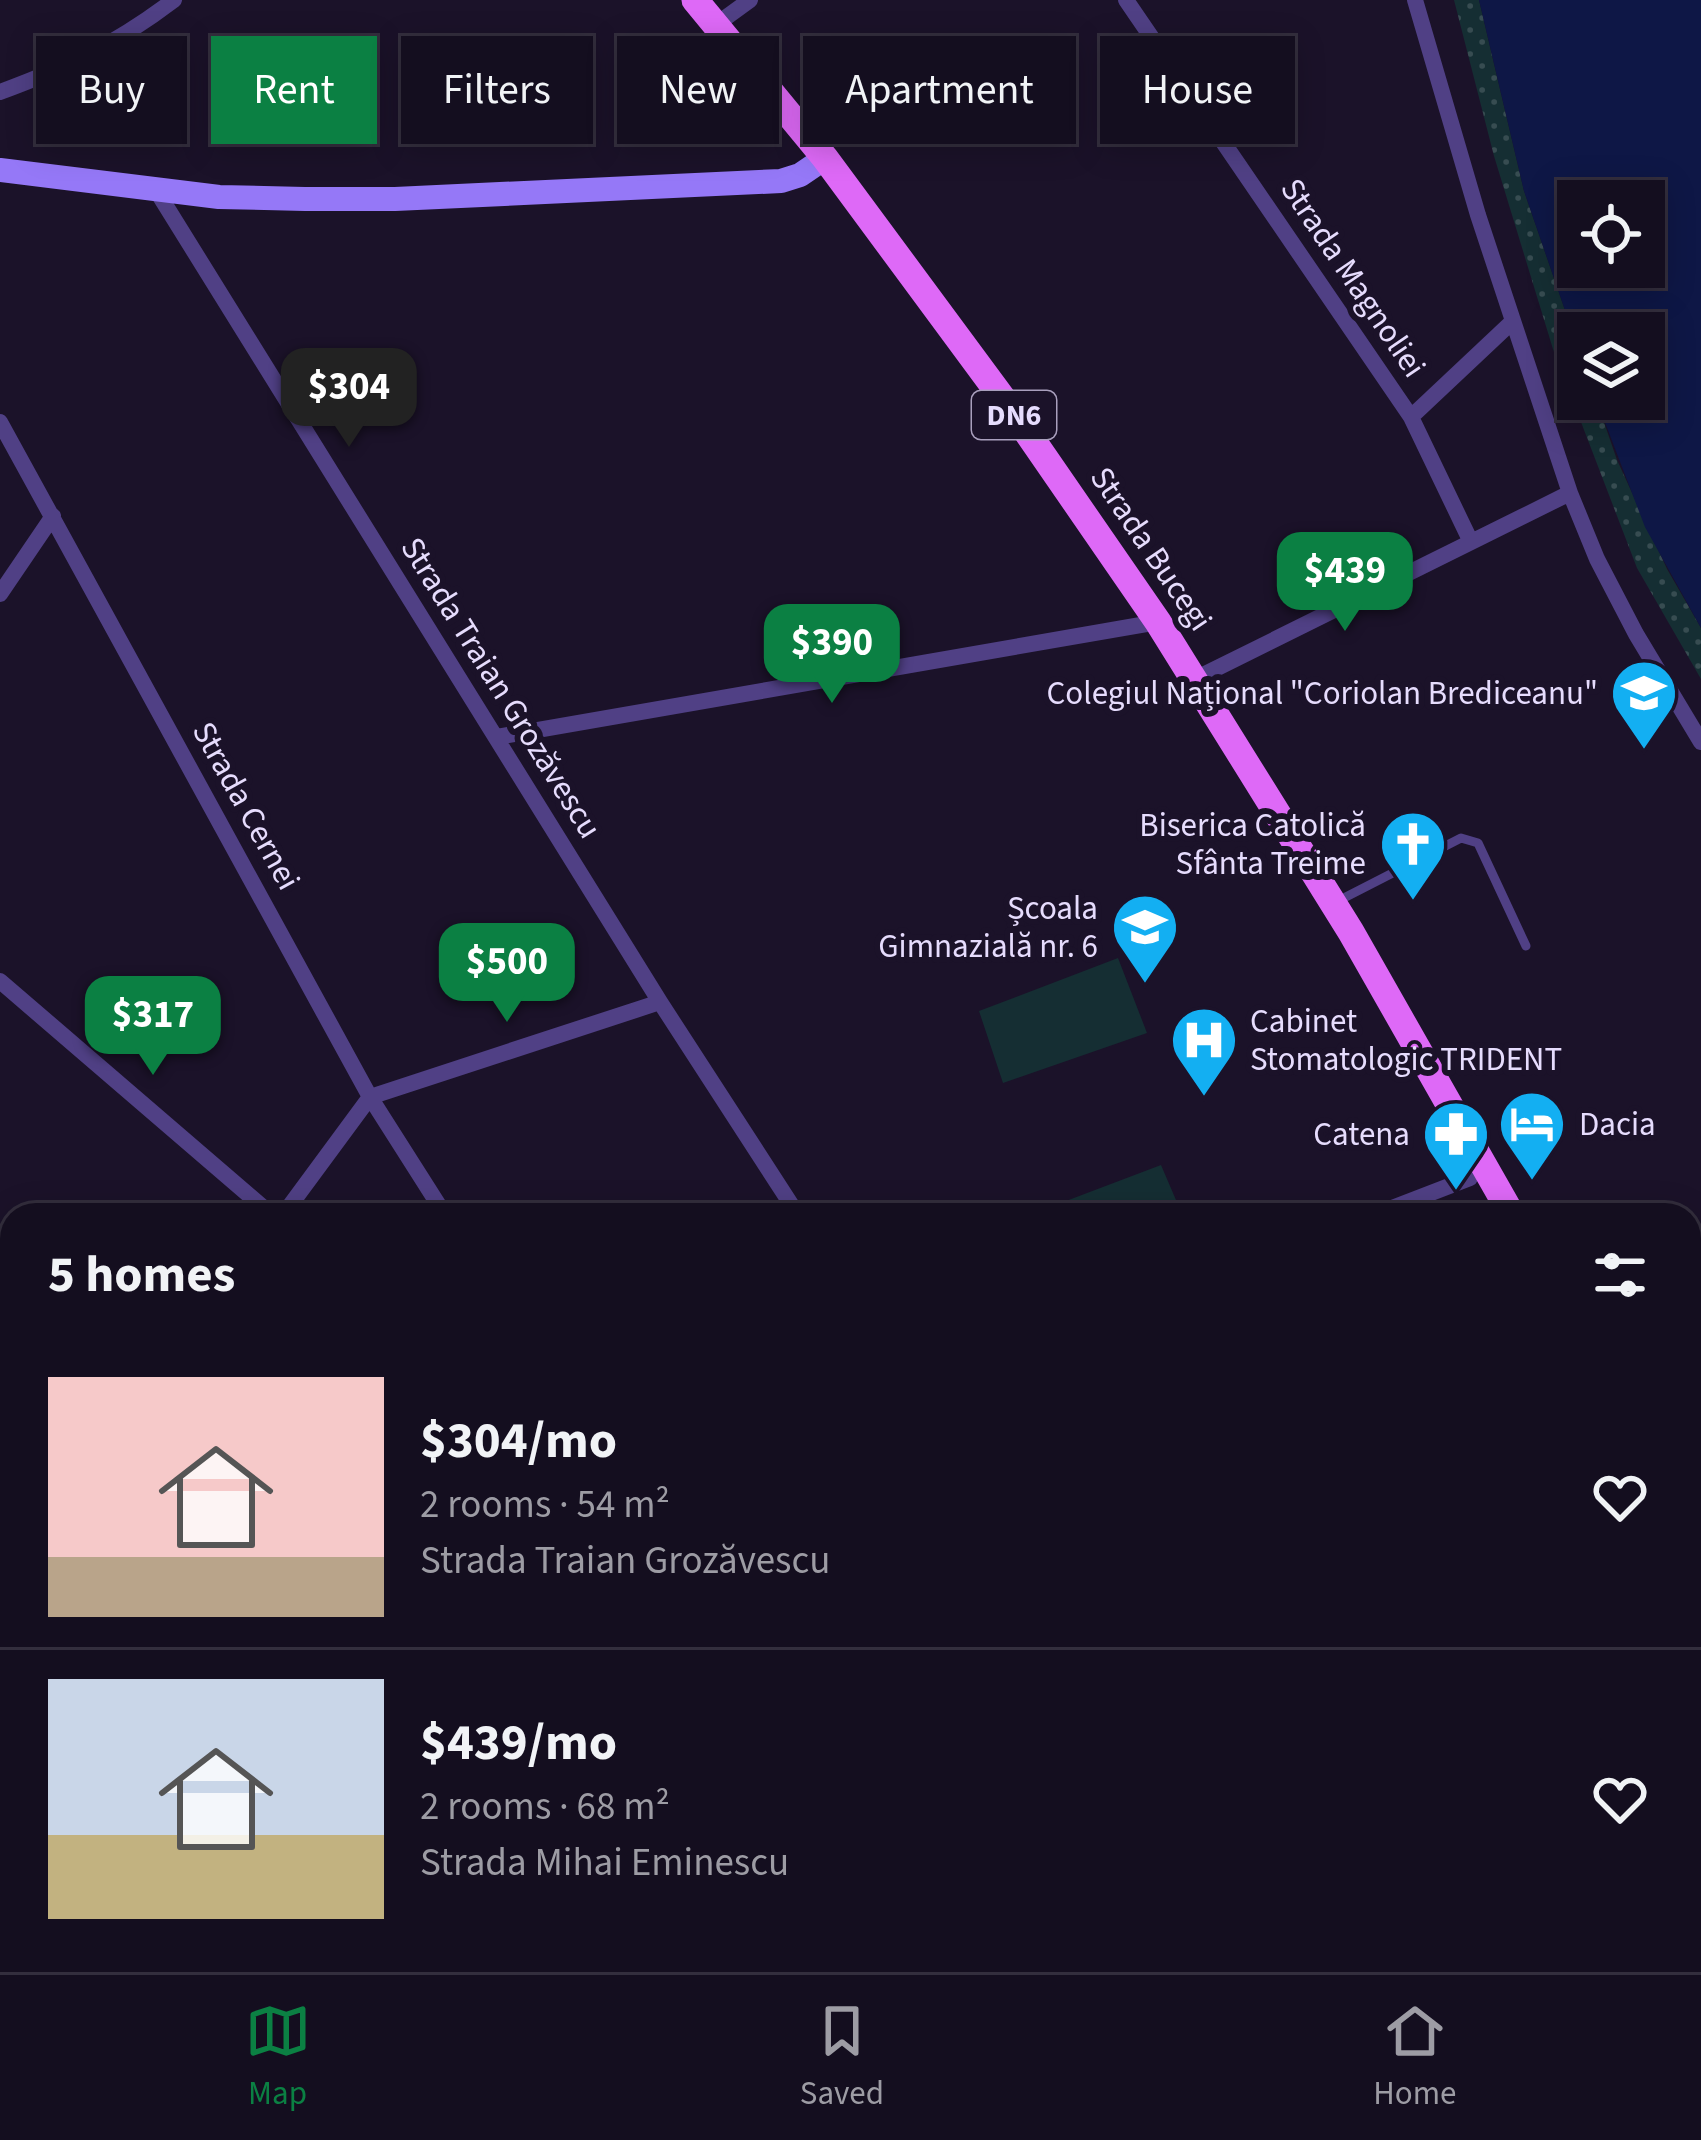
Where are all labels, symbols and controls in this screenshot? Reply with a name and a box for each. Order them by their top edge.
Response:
chip: Buy [36,36,187,144]
chip: Rent [211,36,377,144]
chip: Filters [401,36,593,144]
chip: New [617,36,779,144]
chip: Apartment [803,36,1076,144]
chip: House [1100,36,1295,144]
street label: Strada Magnoliei [1269,169,1437,387]
map controls [1557,180,1665,420]
button: locate [1557,180,1665,288]
button: layers [1557,312,1665,420]
pin: $304 [278,348,420,450]
text: $304 [308,359,390,415]
road number: DN6 [972,391,1056,439]
street label: Strada Bucegi [1079,457,1223,641]
street label: Strada Traian Grozăvescu [389,528,613,848]
pin: $439 [1274,532,1416,634]
text: $439 [1304,543,1386,599]
pin: $390 [761,604,903,706]
text: $390 [791,615,873,671]
school or university icon: Colegiul Național "Coriolan Brediceanu" [1609,658,1679,752]
place label: Colegiul Național "Coriolan Brediceanu" [1046,670,1598,717]
street label: Strada Cernei [180,713,312,899]
place label: Biserica Catolică Sfânta Treime [1139,802,1366,887]
church icon: Biserica Catolică Sfânta Treime [1378,809,1448,903]
place label: Școala Gimnazială nr. 6 [878,885,1098,970]
school or university icon: Școala Gimnazială nr. 6 [1110,892,1180,986]
pin: $500 [436,923,578,1025]
text: $500 [466,934,548,990]
pin: $317 [82,976,224,1078]
text: $317 [112,987,194,1043]
place label: Cabinet Stomatologic TRIDENT [1250,998,1562,1083]
hospital icon: Cabinet Stomatologic TRIDENT [1169,1005,1239,1099]
hotel icon: Dacia [1497,1089,1567,1183]
pharmacy icon: Catena [1421,1099,1491,1193]
place label: Dacia [1579,1101,1656,1148]
place label: Catena [1313,1111,1410,1158]
text: 5 homes [48,1239,235,1311]
icon: filters [1587,1242,1653,1308]
text: $304/mo [420,1405,617,1477]
icon: home [144,1425,288,1569]
icon: heart [1587,1464,1653,1530]
text: 2 rooms · 54 m² [420,1477,670,1533]
text: Strada Traian Grozăvescu [420,1533,830,1589]
text: $439/mo [420,1707,617,1779]
icon: home [144,1727,288,1871]
icon: heart [1587,1766,1653,1832]
text: 2 rooms · 68 m² [420,1779,670,1835]
text: Strada Mihai Eminescu [420,1835,789,1891]
tab: Map [245,1998,311,2117]
tab: Saved [800,1998,884,2117]
tab: Home [1373,1998,1456,2117]

